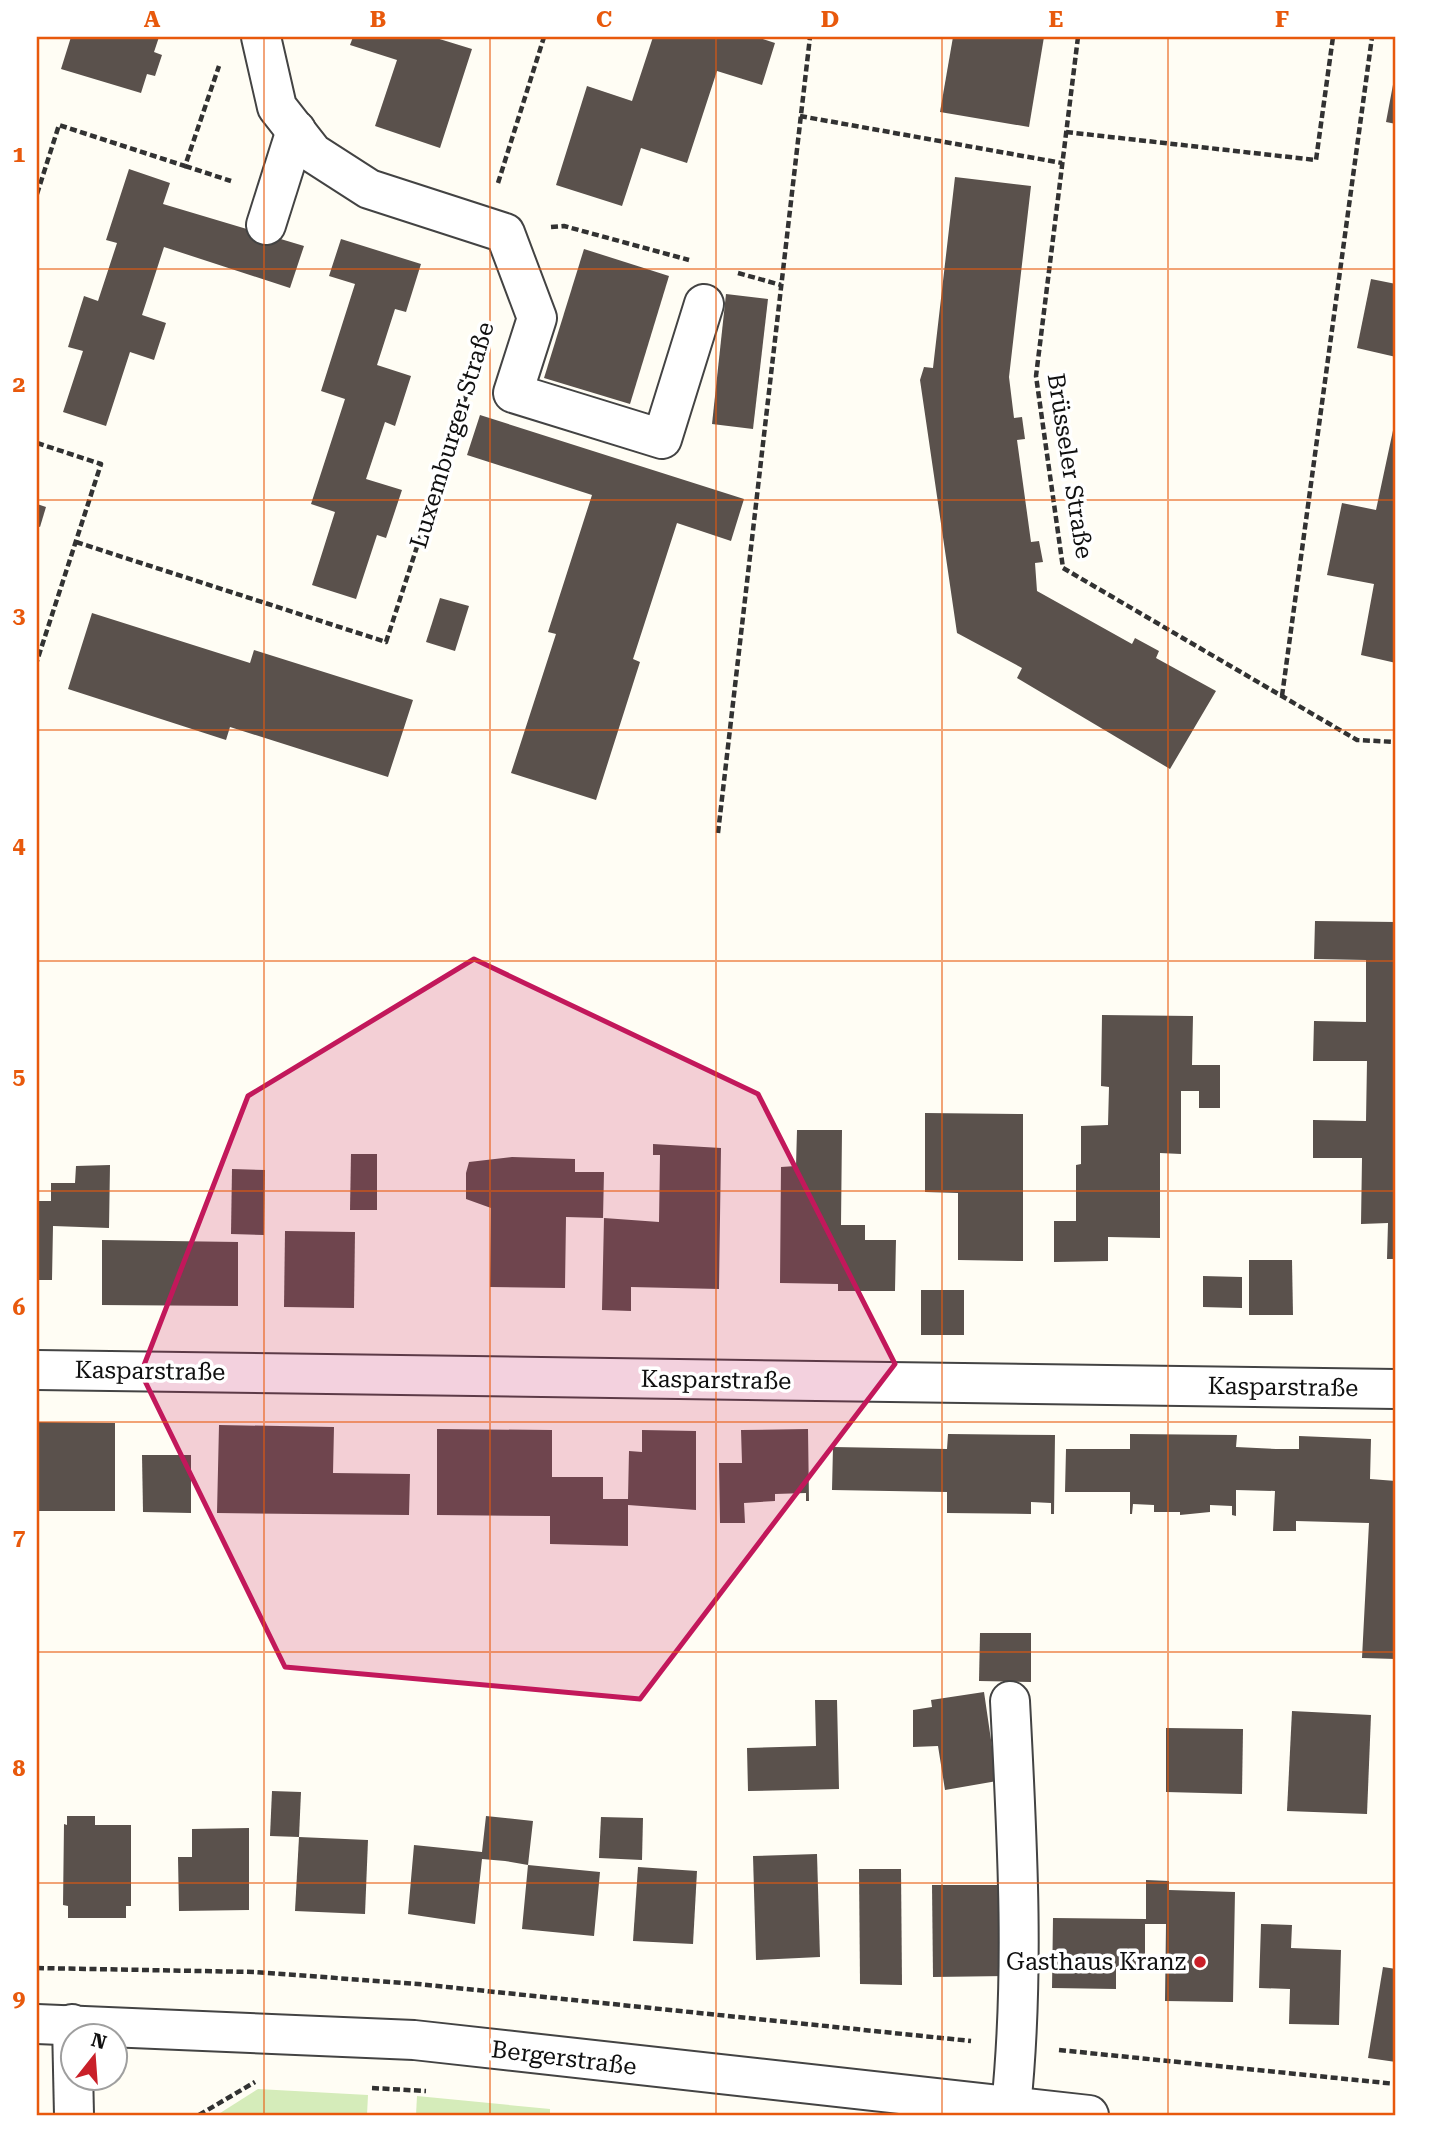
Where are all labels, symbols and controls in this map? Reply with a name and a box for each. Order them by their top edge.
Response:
text: A [144,6,161,33]
text: B [370,6,386,33]
text: C [596,6,612,33]
text: D [821,6,839,33]
text: E [1049,6,1063,33]
text: F [1275,6,1289,33]
text: 1 [13,141,26,168]
street label: Luxemburger Straße [404,319,500,551]
text: 2 [13,371,25,398]
street label: Brüsseler Straße [1042,371,1098,561]
text: 3 [13,602,26,629]
text: 4 [13,832,26,859]
text: 5 [13,1063,26,1090]
text: 6 [13,1294,26,1321]
street label: Kasparstraße [74,1356,226,1386]
street label: Kasparstraße [640,1365,792,1395]
street label: Kasparstraße [1207,1372,1359,1402]
text: 7 [13,1524,26,1551]
text: 8 [13,1755,26,1782]
place label: Gasthaus Kranz [1006,1948,1186,1976]
marker: Gasthaus Kranz [1192,1954,1208,1970]
text: 9 [13,1985,26,2012]
north arrow [60,2022,130,2092]
text: N [88,2028,110,2054]
street label: Bergerstraße [490,2035,638,2081]

